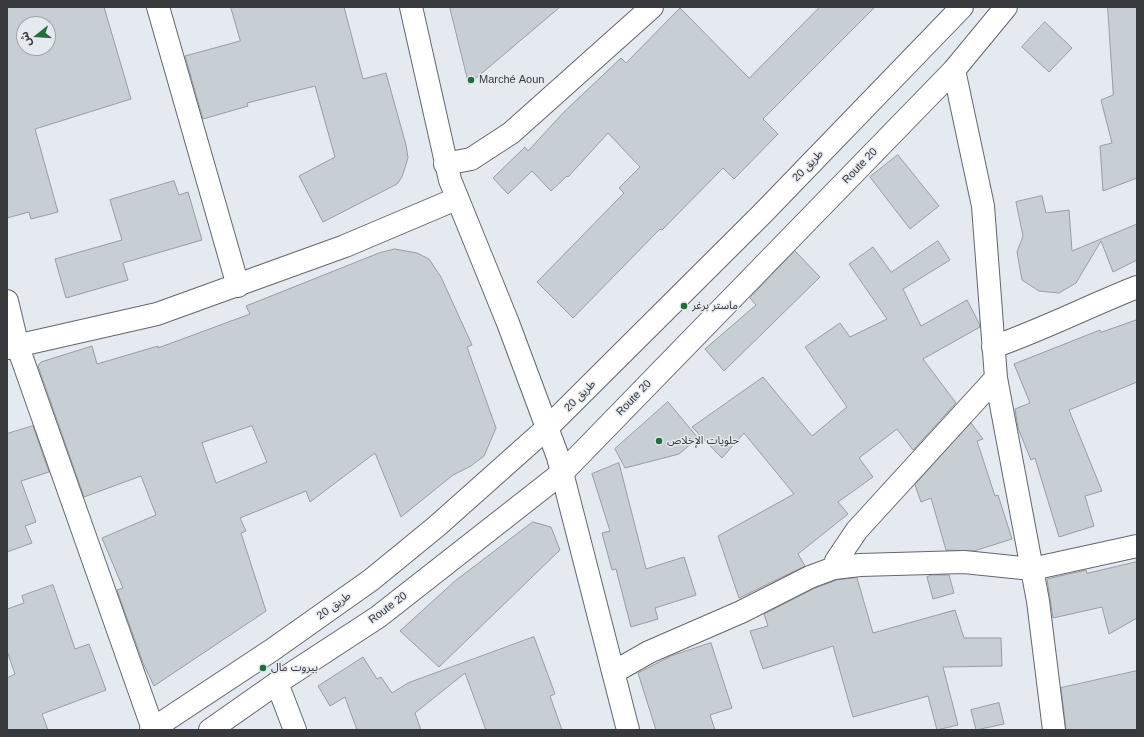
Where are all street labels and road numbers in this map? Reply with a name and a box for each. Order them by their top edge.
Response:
street label: Route 20 [840,145,880,187]
street label: طريق 20 [790,147,826,185]
street label: Route 20 [614,377,654,419]
street label: طريق 20 [562,378,598,414]
street label: طريق 20 [314,589,354,623]
street label: Route 20 [366,589,410,627]

